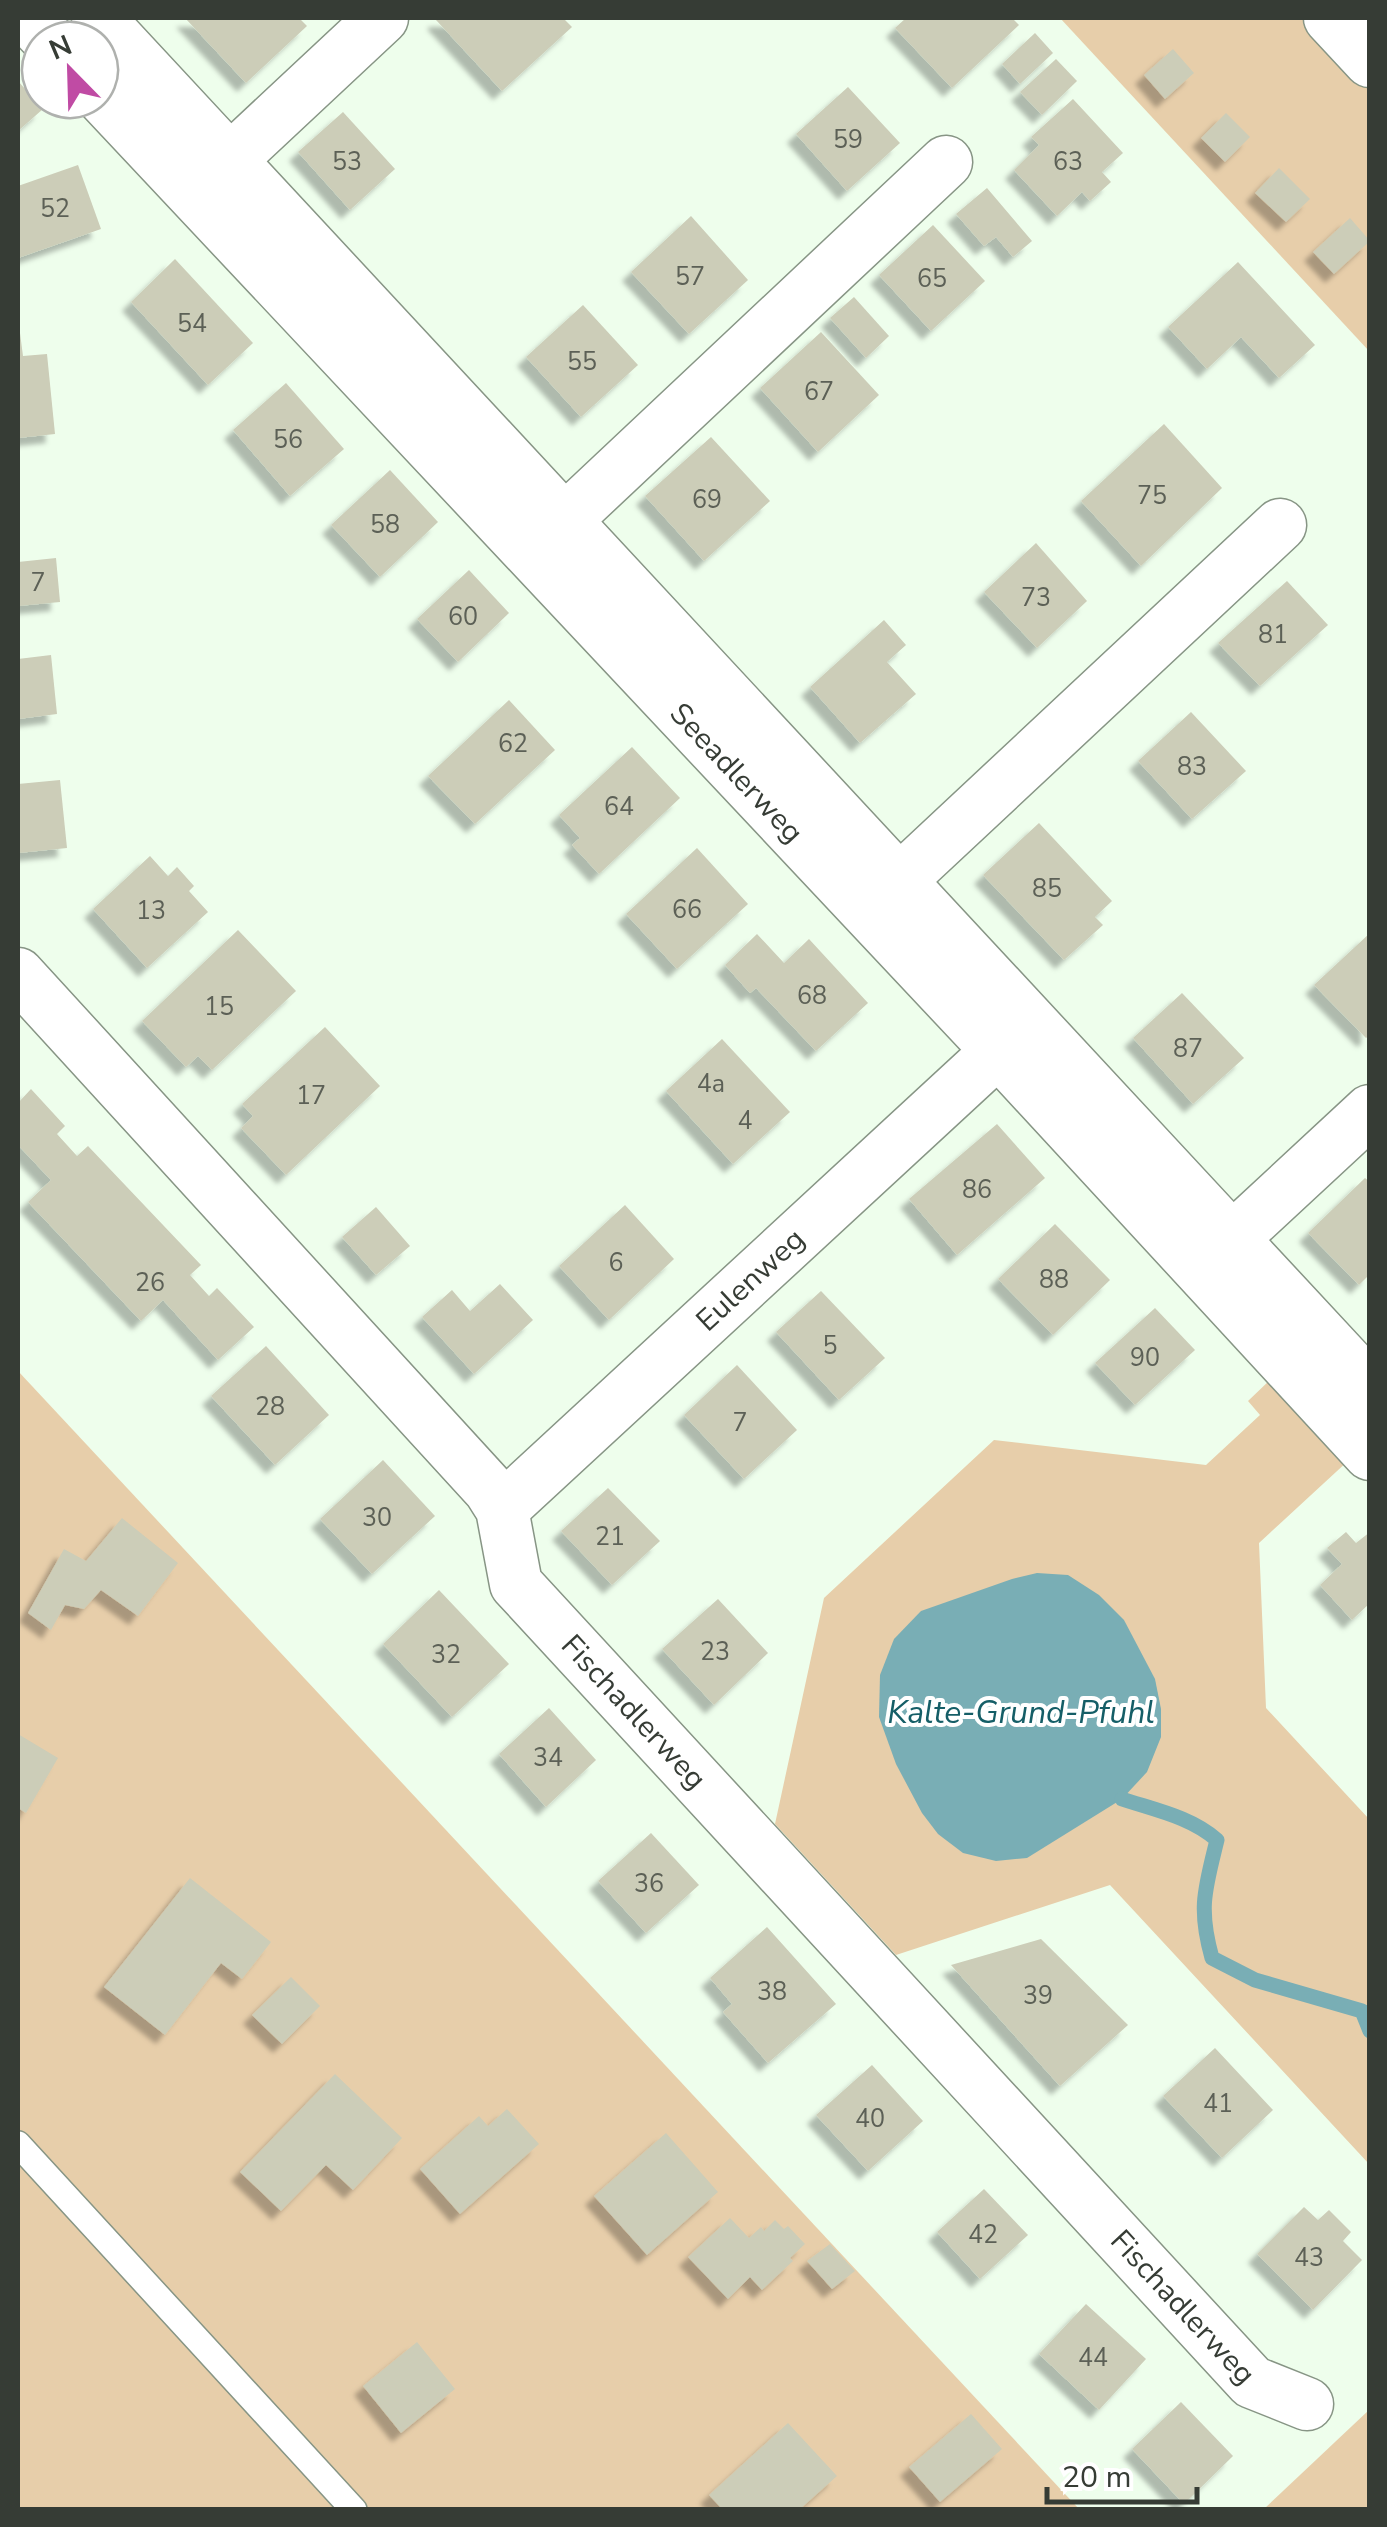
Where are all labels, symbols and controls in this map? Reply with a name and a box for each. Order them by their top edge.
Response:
north arrow [20,20,120,120]
text: N [44,26,78,69]
house number: 59 [833,123,863,157]
house number: 53 [332,145,362,179]
house number: 63 [1053,145,1083,179]
house number: 52 [40,192,70,226]
house number: 57 [675,260,705,294]
house number: 65 [917,262,947,296]
house number: 54 [177,307,207,341]
house number: 55 [567,345,597,379]
house number: 67 [804,375,834,409]
house number: 56 [273,423,303,457]
house number: 75 [1137,479,1167,513]
house number: 69 [692,483,722,517]
house number: 58 [370,508,400,542]
house number: 7 [30,566,46,600]
house number: 73 [1021,581,1051,615]
house number: 60 [448,600,478,634]
house number: 81 [1258,618,1288,652]
street label: Seeadlerweg [660,694,812,852]
house number: 62 [498,727,528,761]
house number: 83 [1177,750,1207,784]
house number: 64 [604,790,634,824]
house number: 85 [1032,872,1062,906]
house number: 66 [672,893,702,927]
house number: 13 [136,894,166,928]
house number: 68 [797,979,827,1013]
house number: 15 [204,990,234,1024]
house number: 87 [1173,1032,1203,1066]
house number: 4a [697,1067,725,1101]
house number: 17 [296,1079,326,1113]
house number: 4 [737,1104,753,1138]
house number: 86 [962,1173,992,1207]
street label: Eulenweg [687,1219,814,1341]
house number: 6 [608,1246,624,1280]
house number: 88 [1039,1263,1069,1297]
house number: 26 [135,1266,165,1300]
house number: 5 [822,1329,838,1363]
house number: 90 [1130,1341,1160,1375]
house number: 28 [255,1390,285,1424]
house number: 7 [732,1406,748,1440]
house number: 30 [362,1501,392,1535]
house number: 21 [595,1520,625,1554]
street label: Fischadlerweg [552,1626,715,1799]
house number: 23 [700,1635,730,1669]
house number: 32 [431,1638,461,1672]
water label: Kalte-Grund-Pfuhl [887,1691,1155,1734]
house number: 34 [533,1741,563,1775]
house number: 36 [634,1867,664,1901]
house number: 38 [757,1975,787,2009]
house number: 39 [1023,1979,1053,2013]
house number: 41 [1203,2087,1233,2121]
house number: 40 [855,2102,885,2136]
house number: 42 [968,2218,998,2252]
street label: Fischadlerweg [1101,2221,1265,2394]
house number: 43 [1294,2241,1324,2275]
house number: 44 [1078,2341,1108,2375]
scale bar [1047,2442,1197,2504]
text: 20 m [1062,2457,1131,2498]

